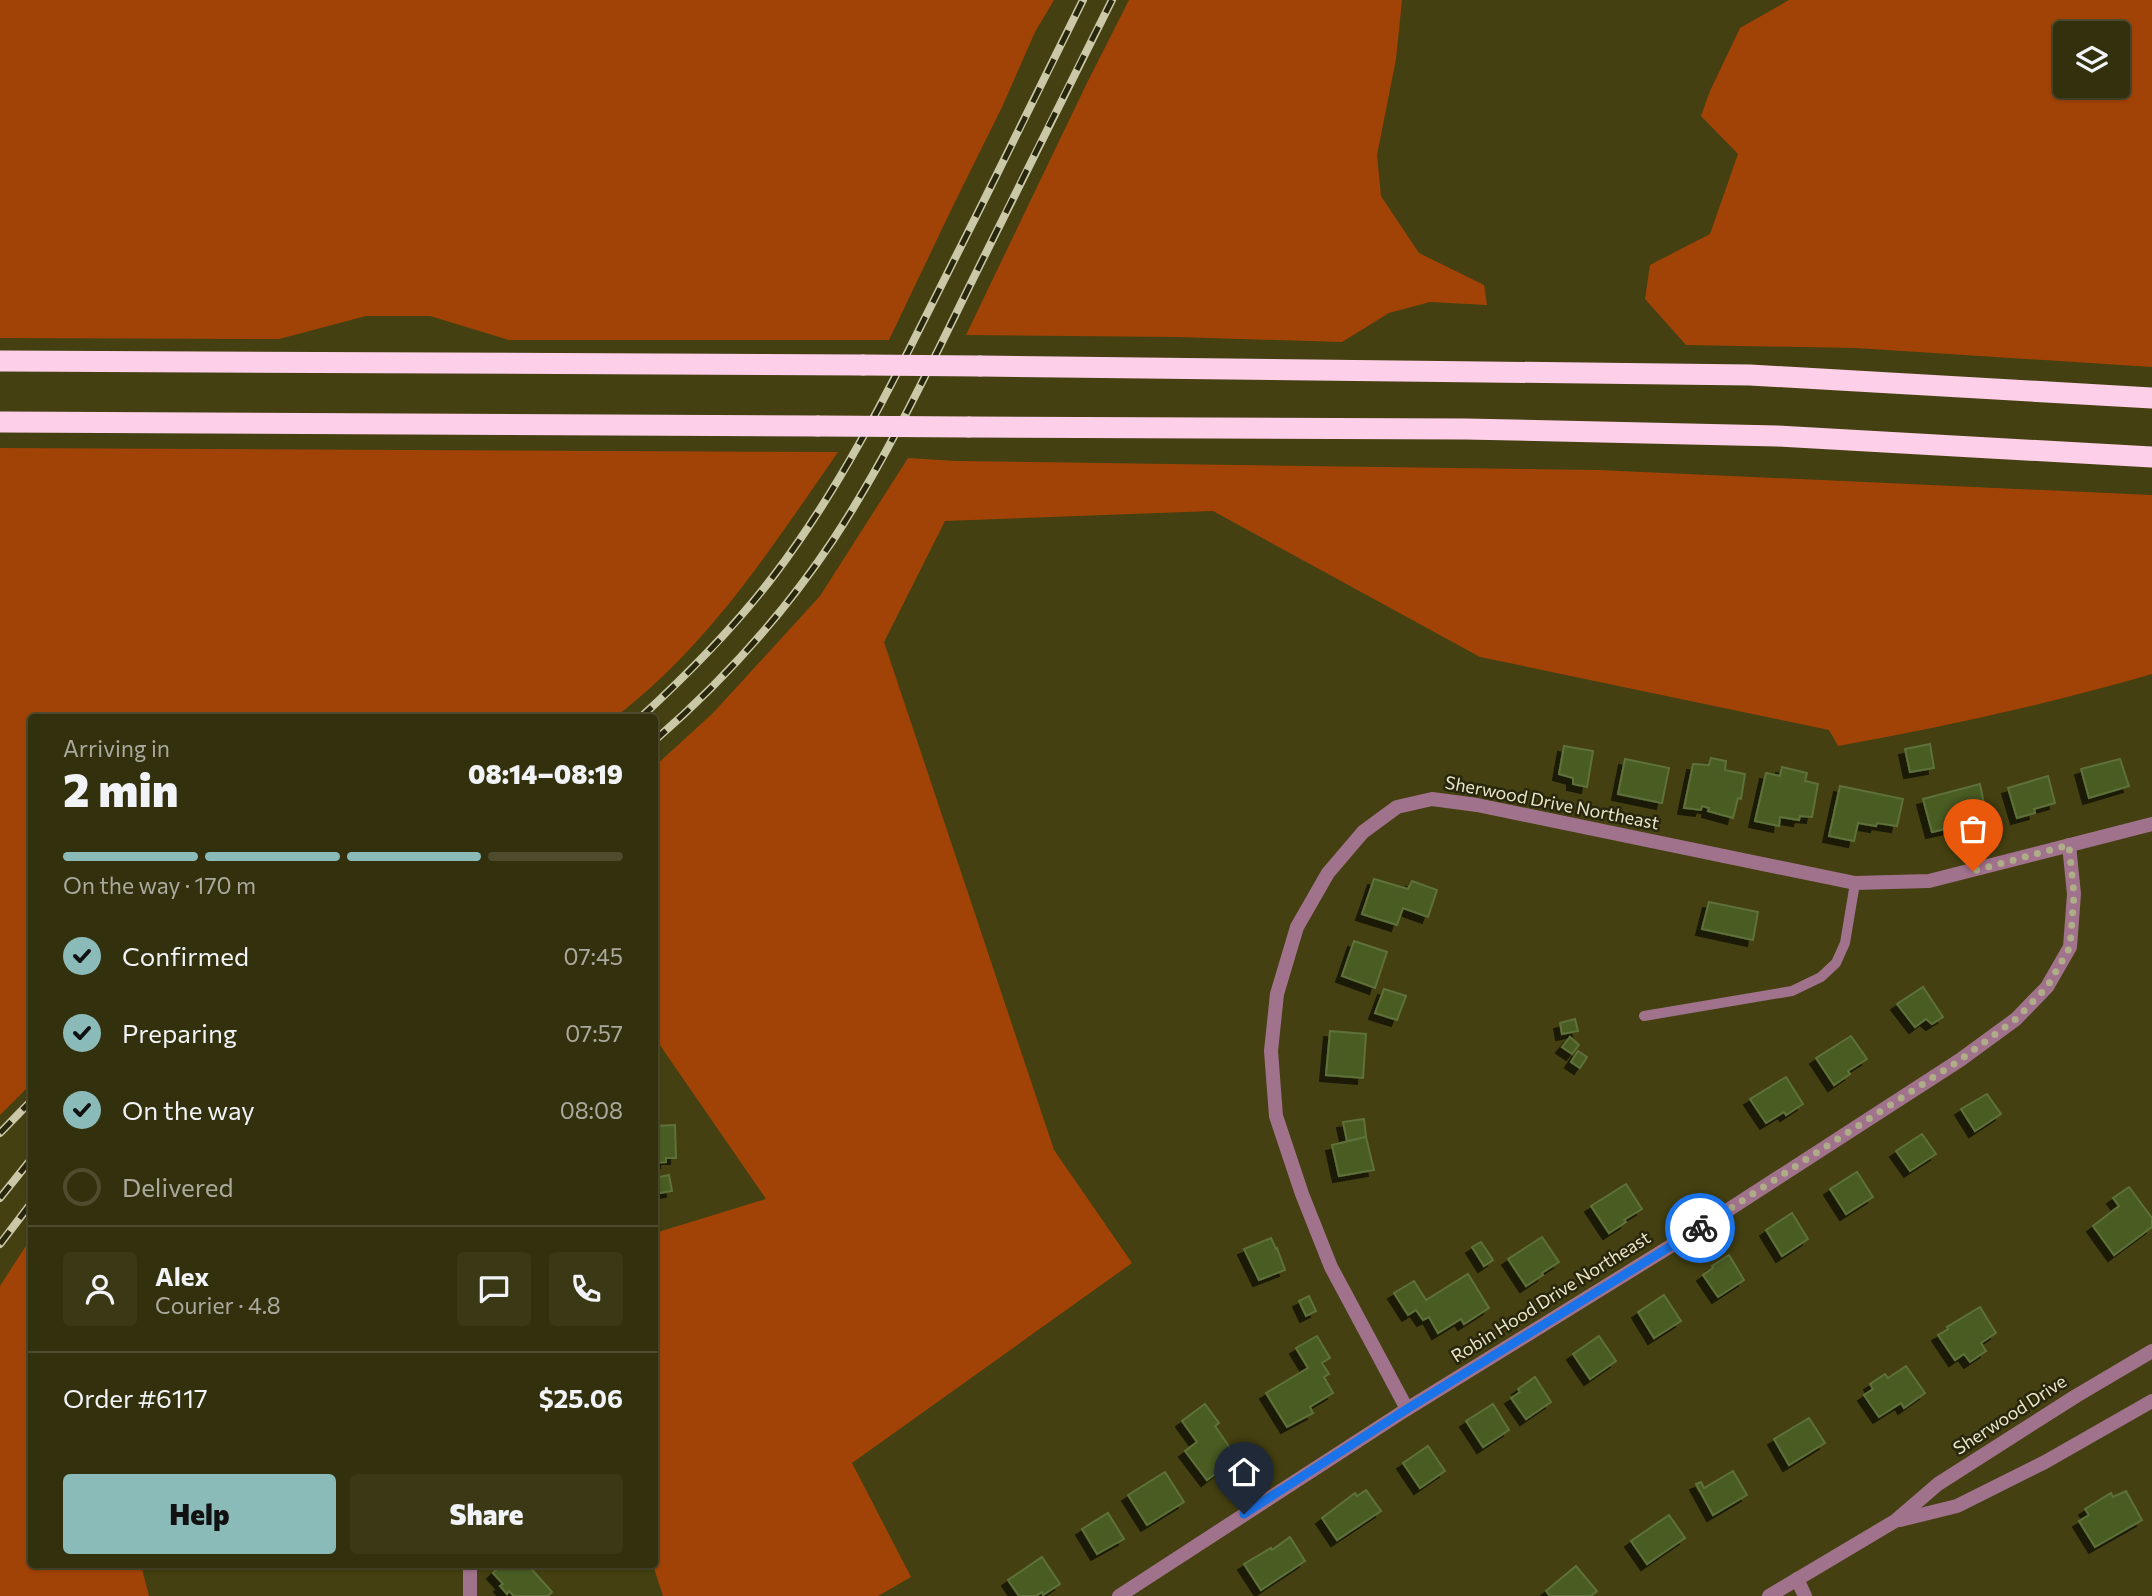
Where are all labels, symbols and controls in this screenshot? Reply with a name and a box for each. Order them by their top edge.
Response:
map controls [2053,21,2130,98]
button: layers [2053,21,2130,98]
text: Arriving in [63,734,170,762]
text: 08:14–08:19 [468,758,623,789]
text: 2 min [63,760,179,816]
street label: Sherwood Drive Northeast [1443,770,1661,834]
pin [1943,799,2003,871]
icon: bag [1954,810,1992,848]
text: On the way · 170 m [63,871,256,899]
icon: check [63,937,101,975]
text: Confirmed [122,940,249,971]
text: 07:45 [564,942,623,970]
icon: check [63,1014,101,1052]
text: Preparing [122,1017,237,1048]
text: 07:57 [565,1019,623,1047]
icon: check [63,1091,101,1129]
text: On the way [122,1094,255,1125]
text: 08:08 [560,1096,623,1124]
text: Delivered [122,1171,233,1202]
courier [1665,1193,1735,1263]
icon: bike [1681,1209,1719,1247]
street label: Robin Hood Drive Northeast [1447,1226,1654,1367]
button: person [63,1252,137,1326]
button: chat [457,1252,531,1326]
button: phone [549,1252,623,1326]
text: Alex [155,1260,209,1291]
text: Courier · 4.8 [155,1291,281,1319]
street label: Sherwood Drive [1949,1369,2070,1459]
text: Order #6117 [63,1382,208,1413]
text: $25.06 [539,1382,623,1413]
pin [1214,1442,1274,1514]
icon: home [1225,1453,1263,1491]
button: Help [63,1474,336,1554]
button: Share [350,1474,623,1554]

